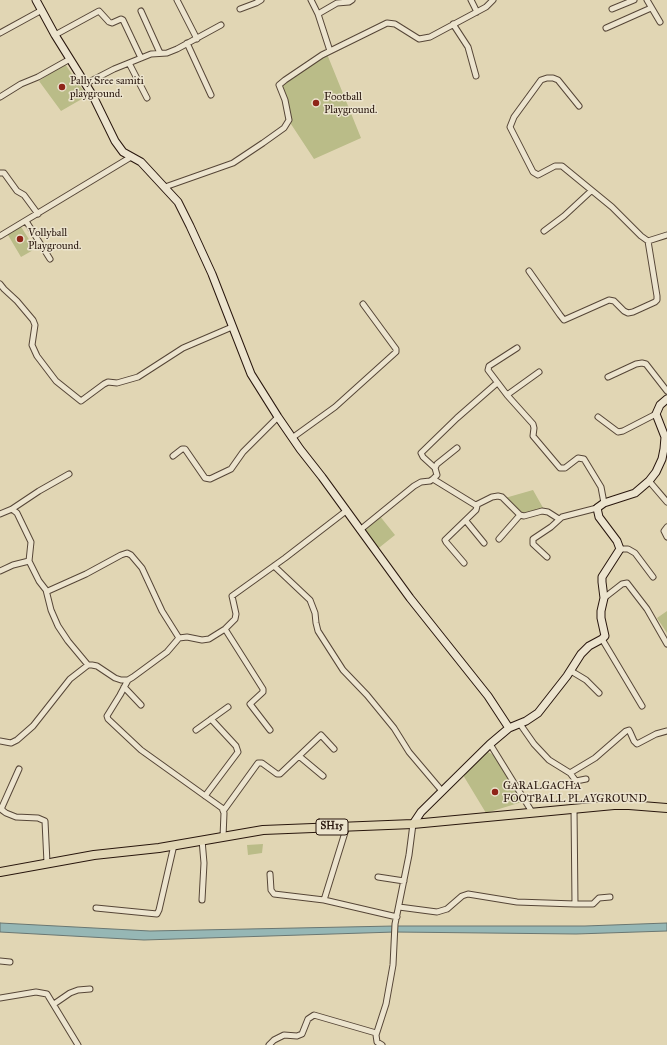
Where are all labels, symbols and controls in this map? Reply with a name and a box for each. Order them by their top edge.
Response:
place label: Pally Sree samiti playground. [70,74,144,100]
marker: Pally Sree samiti playground. [57,82,67,92]
place label: Football Playground. [324,90,377,116]
marker: Football Playground. [311,98,321,108]
place label: Vollyball Playground. [28,226,81,252]
marker: Vollyball Playground. [15,234,25,244]
place label: GARALGACHA FOOTBALL PLAYGROUND [503,779,647,805]
marker: GARALGACHA FOOTBALL PLAYGROUND [490,787,500,797]
road number: SH15 [316,819,348,835]

